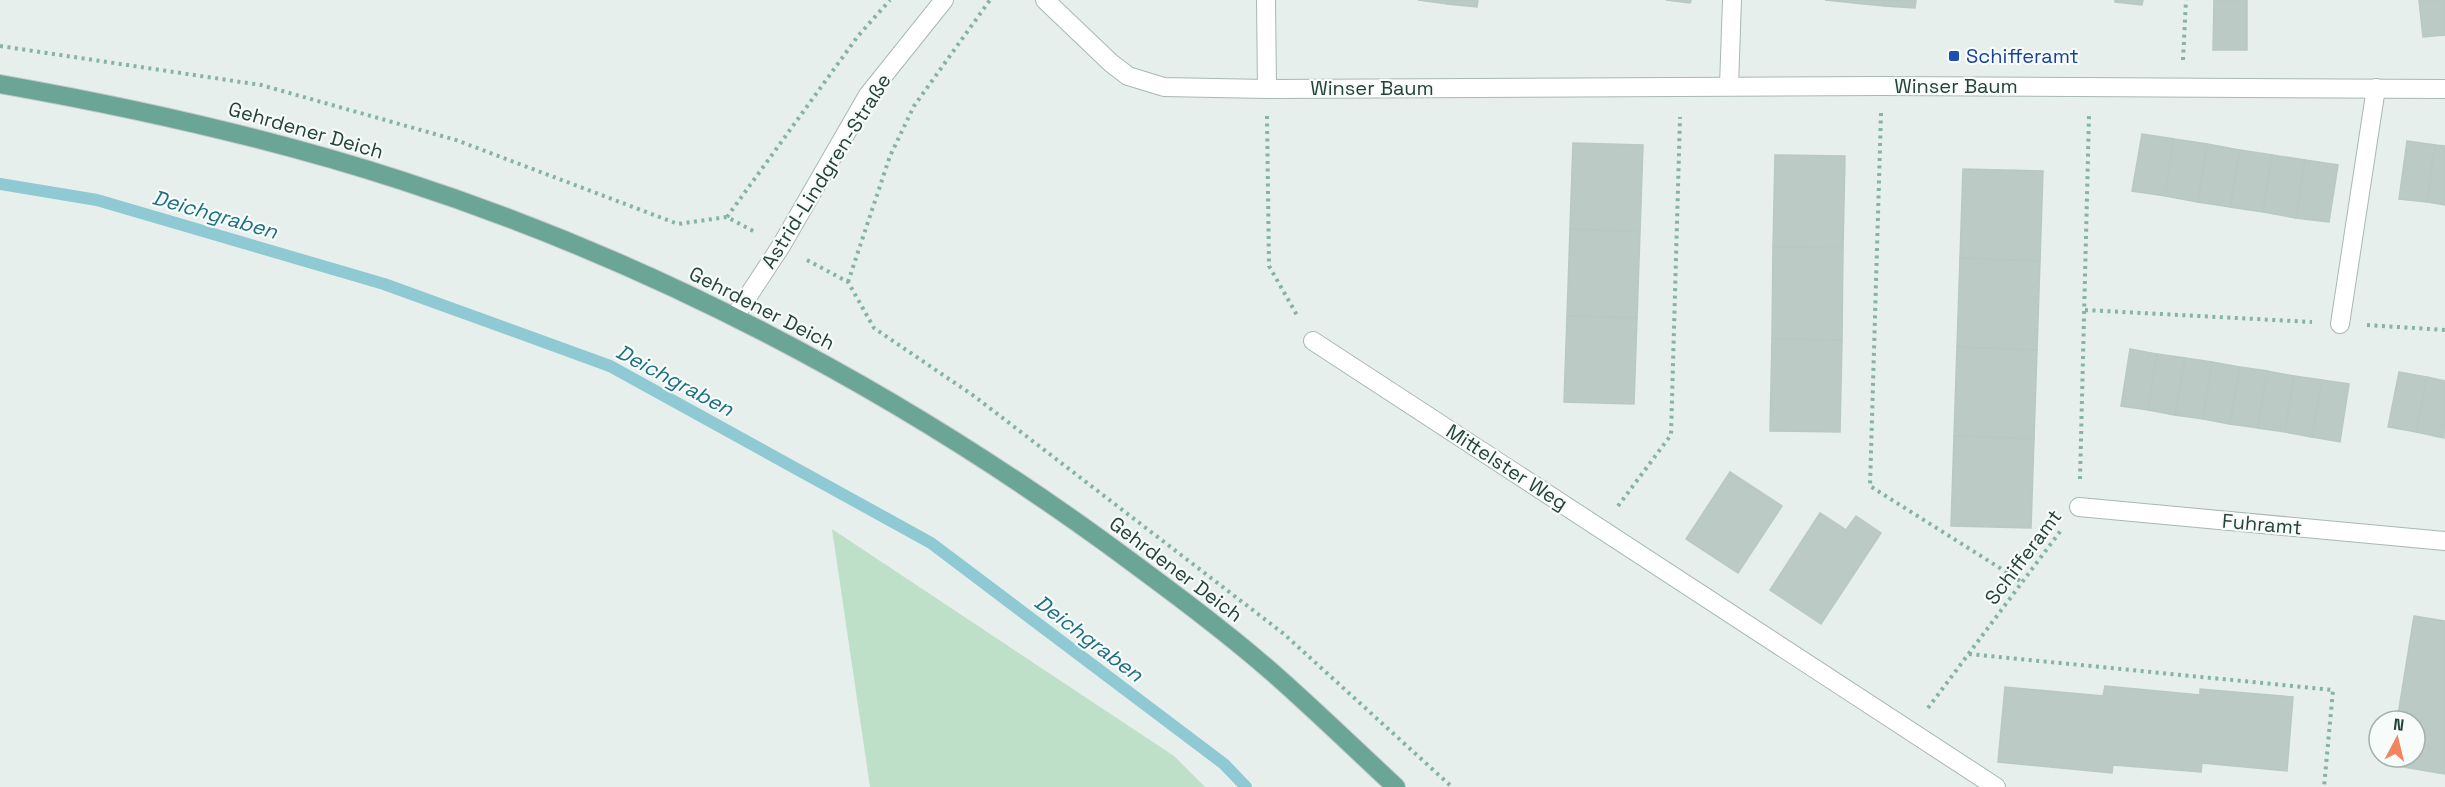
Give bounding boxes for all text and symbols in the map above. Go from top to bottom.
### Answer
place label: Schifferamt [1966,43,2079,69]
marker: Schifferamt [1947,49,1961,63]
street label: Astrid-Lindgren-Straße [755,69,897,273]
street label: Winser Baum [1894,73,2018,99]
street label: Winser Baum [1310,75,1434,101]
street label: Gehrdener Deich [225,95,387,165]
water label: Deichgraben [149,183,282,245]
street label: Gehrdener Deich [685,260,839,356]
water label: Deichgraben [612,338,739,423]
street label: Mittelster Weg [1441,418,1573,516]
street label: Schifferamt [1979,504,2067,610]
street label: Fuhramt [2221,508,2303,540]
street label: Gehrdener Deich [1104,510,1248,628]
water label: Deichgraben [1029,588,1149,688]
north arrow [2367,709,2427,769]
text: N [2392,714,2405,736]

